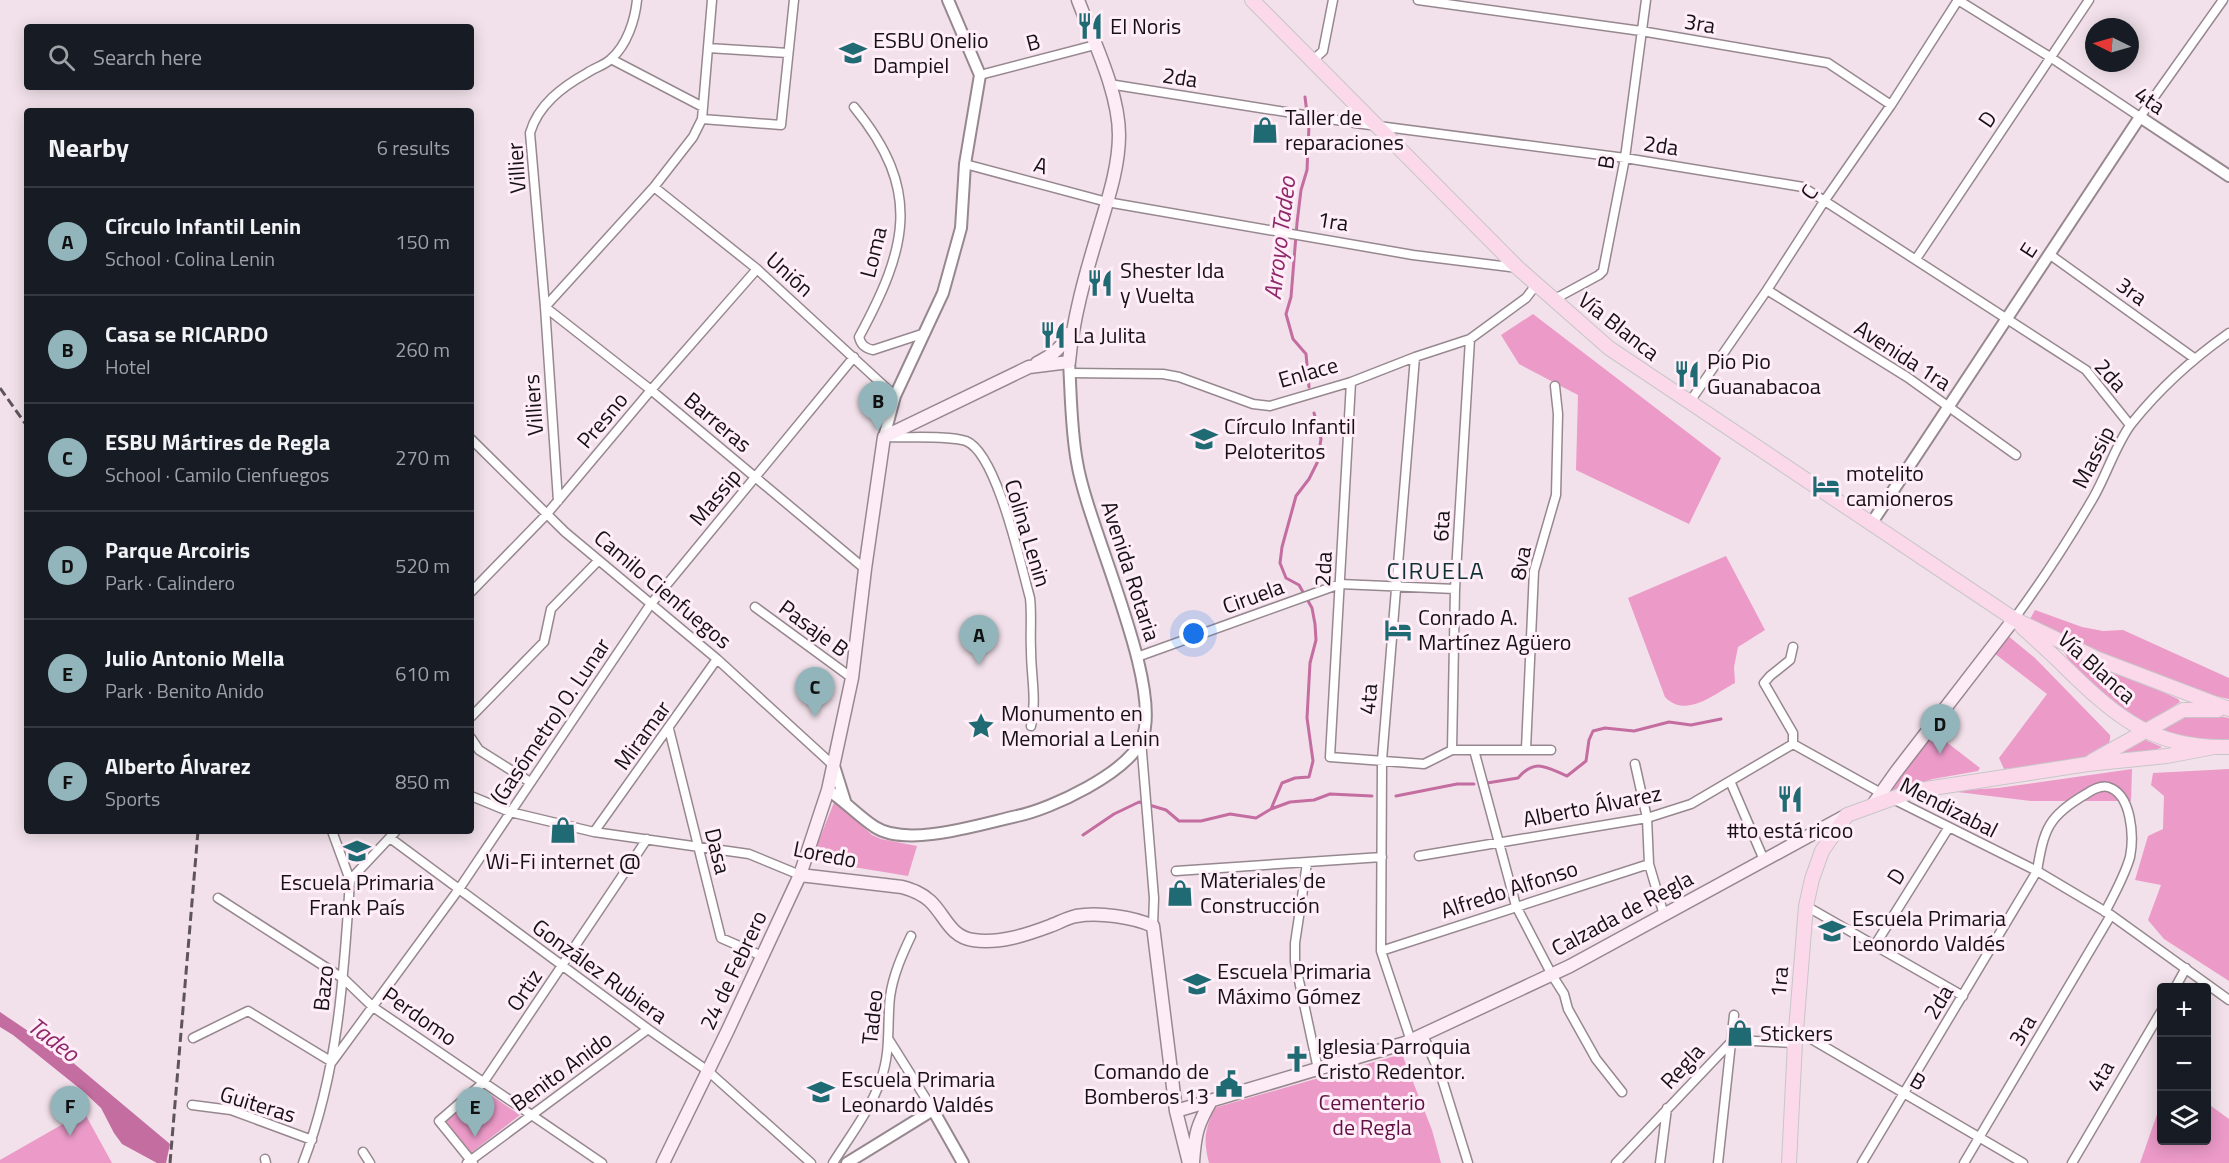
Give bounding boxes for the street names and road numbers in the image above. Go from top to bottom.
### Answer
street label: 3ra [1682,4,1718,42]
street label: B [1022,24,1044,60]
street label: 2da [1160,57,1200,97]
street label: 4ta [2128,77,2172,123]
street label: D [1969,104,2005,134]
street label: 2da [1641,125,1681,165]
street label: Villier [497,141,535,195]
street label: A [1030,147,1052,183]
street label: B [1588,153,1624,171]
street label: C [1792,178,1826,206]
street label: 1ra [1315,202,1351,240]
street label: Loma [850,223,896,281]
street label: E [2010,236,2046,264]
street label: Unión [758,243,822,305]
street label: 3ra [2109,268,2155,314]
street label: Vía Blanca [1571,283,1667,369]
street label: Avenida 1ra [1848,311,1958,399]
street label: Enlace [1274,347,1342,397]
street label: 2da [2087,351,2135,399]
street label: Villiers [514,373,552,437]
street label: Barreras [677,383,759,461]
street label: Presno [568,384,636,456]
street label: Massip [2063,420,2123,494]
street label: Massip [681,461,749,533]
street label: Colina Lenin [996,475,1060,591]
street label: Avenida Rotaria [1092,497,1170,645]
street label: 6ta [1423,510,1459,542]
street label: Camilo Cienfuegos [587,521,739,657]
street label: 8va [1500,543,1540,583]
street label: 2da [1305,551,1341,587]
street label: Ciruela [1217,569,1289,623]
street label: Pasaje B [772,591,856,665]
street label: Vía Blanca [2050,622,2144,712]
street label: (Gasómetro) O. Lunar [481,630,619,811]
street label: 4ta [1350,682,1386,716]
street label: Miramar [605,693,679,777]
street label: Mendizabal [1894,768,2004,846]
street label: Alberto Álvarez [1520,776,1664,836]
street label: Dasa [696,824,740,878]
street label: Loredo [790,831,860,877]
street label: Alfredo Alfonso [1436,851,1582,927]
street label: Calzada de Regla [1545,861,1699,965]
street label: D [1878,861,1914,891]
street label: 24 de Febrero [690,905,776,1035]
street label: González Rubiera [525,910,675,1032]
street label: Ortiz [497,962,551,1018]
street label: Bazo [304,963,342,1013]
street label: 1ra [1761,965,1797,999]
street label: Perdomo [376,978,464,1054]
street label: 2da [1914,978,1962,1026]
street label: Tadeo [852,988,892,1046]
street label: 3ra [1999,1008,2045,1052]
street label: Benito Anido [503,1022,619,1120]
street label: Regla [1652,1035,1712,1097]
street label: 4ta [2078,1054,2122,1098]
street label: B [1904,1063,1932,1099]
street label: Guiteras [216,1076,300,1132]

